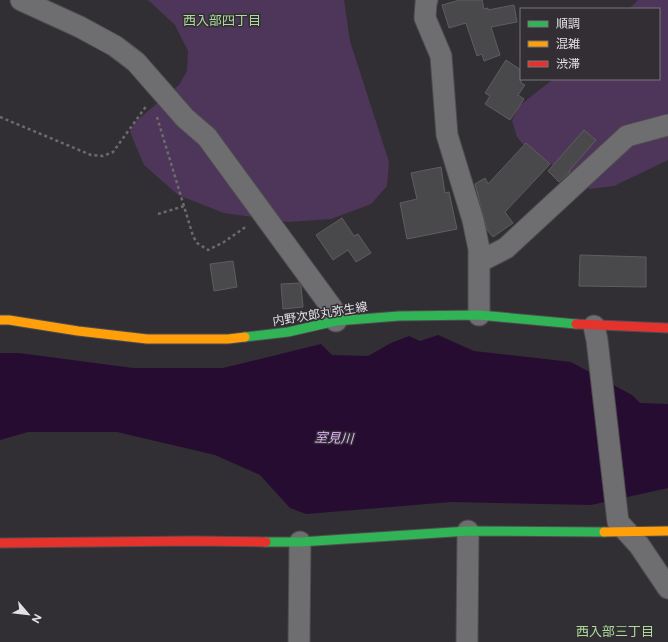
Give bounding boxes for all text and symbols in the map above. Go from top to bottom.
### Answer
legend [520,8,660,80]
district label: 西入部四丁目 [183,13,261,28]
text: 順調 [556,17,580,31]
text: 混雑 [556,37,580,51]
text: 渋滞 [556,57,580,71]
street label: 内野次郎丸弥生線 [271,300,369,328]
water label: 室見川 [314,430,356,446]
north arrow [8,594,48,634]
text: N [29,612,44,625]
district label: 西入部三丁目 [576,624,654,639]

